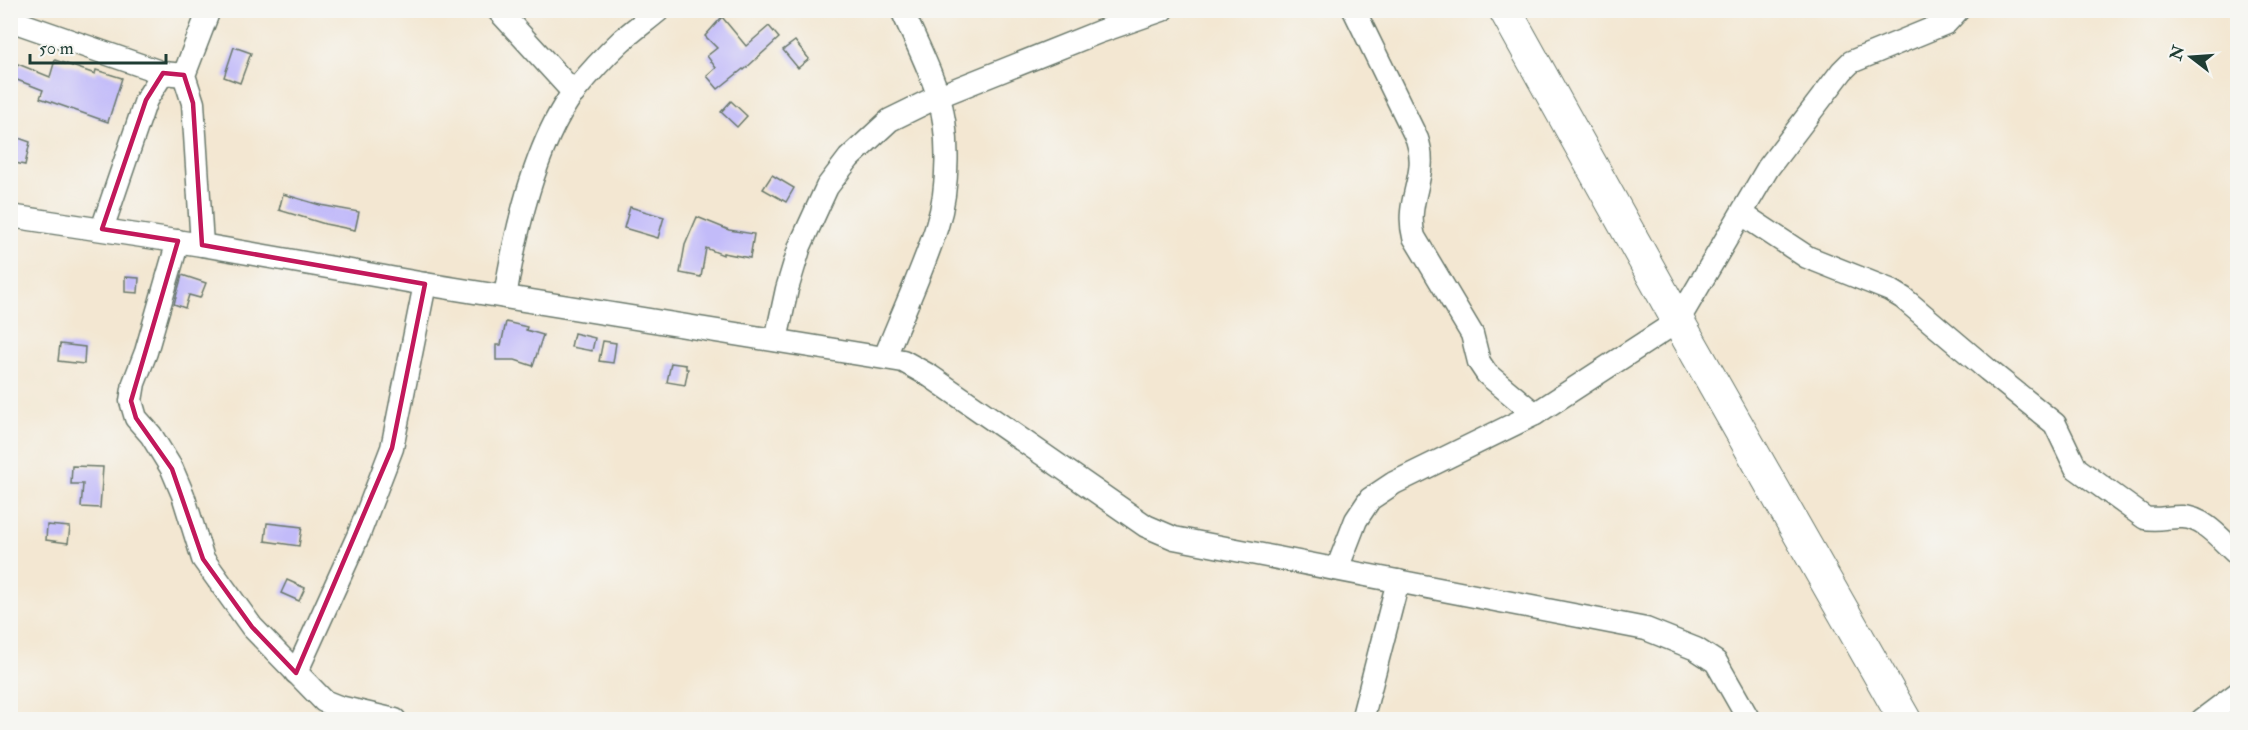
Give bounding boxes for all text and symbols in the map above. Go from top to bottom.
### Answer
scale bar [30,27,166,65]
north arrow [2161,27,2221,87]
text: 50 m [39,37,74,60]
text: N [2166,42,2189,64]

